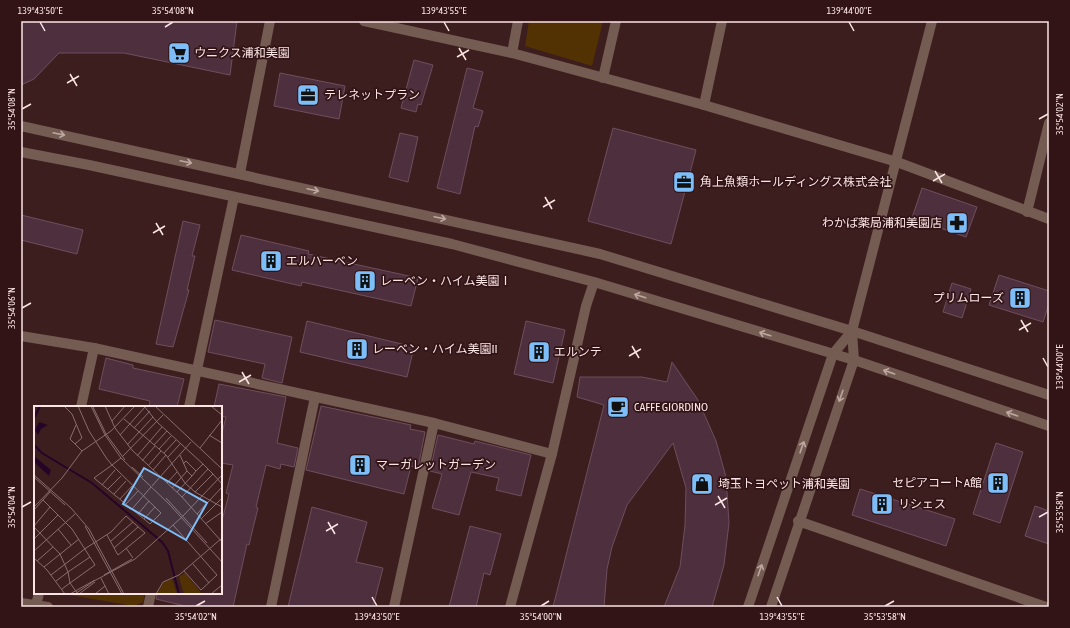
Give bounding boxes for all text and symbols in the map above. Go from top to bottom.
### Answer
text: 139°43'50"E [18,5,63,16]
text: 35°54'08"N [152,5,194,16]
text: 139°43'55"E [422,5,467,16]
text: 139°44'00"E [827,5,872,16]
supermarket icon: ウニクス浦和美園 [166,40,192,66]
place label: ウニクス浦和美園 [194,46,290,60]
office icon: テレネットプラン [295,82,321,108]
text: 35°54'08"N [6,88,17,130]
place label: テレネットプラン [324,88,420,102]
text: 35°54'02"N [1054,93,1065,135]
one-way arrow [52,131,65,139]
one-way arrow [179,158,192,166]
office icon: 角上魚類ホールディングス株式会社 [671,169,697,195]
place label: 角上魚類ホールディングス株式会社 [700,175,891,189]
one-way arrow [306,186,319,194]
pharmacy icon: わかば薬局浦和美園店 [944,210,970,236]
one-way arrow [433,214,446,222]
place label: わかば薬局浦和美園店 [822,216,942,230]
building icon: エルハーベン [258,248,284,274]
place label: エルハーベン [286,254,358,268]
building icon: レーベン・ハイム美園Ⅰ [352,268,378,294]
place label: レーベン・ハイム美園Ⅰ [380,274,512,288]
building icon: プリムローズ [1007,285,1033,311]
text: 35°54'06"N [6,287,17,329]
place label: プリムローズ [933,291,1004,305]
one-way arrow [634,292,647,299]
one-way arrow [758,330,771,337]
building icon: レーベン・ハイム美園II [344,336,370,362]
building icon: エルンテ [526,339,552,365]
place label: レーベン・ハイム美園II [372,342,498,356]
text: 139°44'00"E [1054,344,1065,389]
place label: エルンテ [554,345,602,359]
one-way arrow [882,368,895,375]
one-way arrow [837,390,845,402]
cafe icon: CAFFE GIORDINO [605,394,631,420]
place label: CAFFE GIORDINO [634,400,708,414]
inset map [34,406,222,594]
one-way arrow [1006,409,1018,417]
one-way arrow [799,441,806,454]
building icon: マーガレットガーデン [347,452,373,478]
place label: マーガレットガーデン [376,458,496,472]
building icon: セピアコートA館 [985,470,1011,496]
shop icon: 埼玉トヨペット浦和美園 [689,471,715,497]
place label: セピアコートA館 [892,476,982,490]
place label: 埼玉トヨペット浦和美園 [718,477,850,491]
text: 35°54'04"N [6,486,17,528]
building icon: リシェス [869,491,895,517]
text: 35°53'58"N [1054,491,1065,533]
place label: リシェス [898,497,946,511]
one-way arrow [757,564,764,577]
text: 35°54'02"N [175,611,217,622]
text: 139°43'50"E [355,611,400,622]
text: 35°54'00"N [520,611,562,622]
text: 139°43'55"E [760,611,805,622]
text: 35°53'58"N [864,611,906,622]

